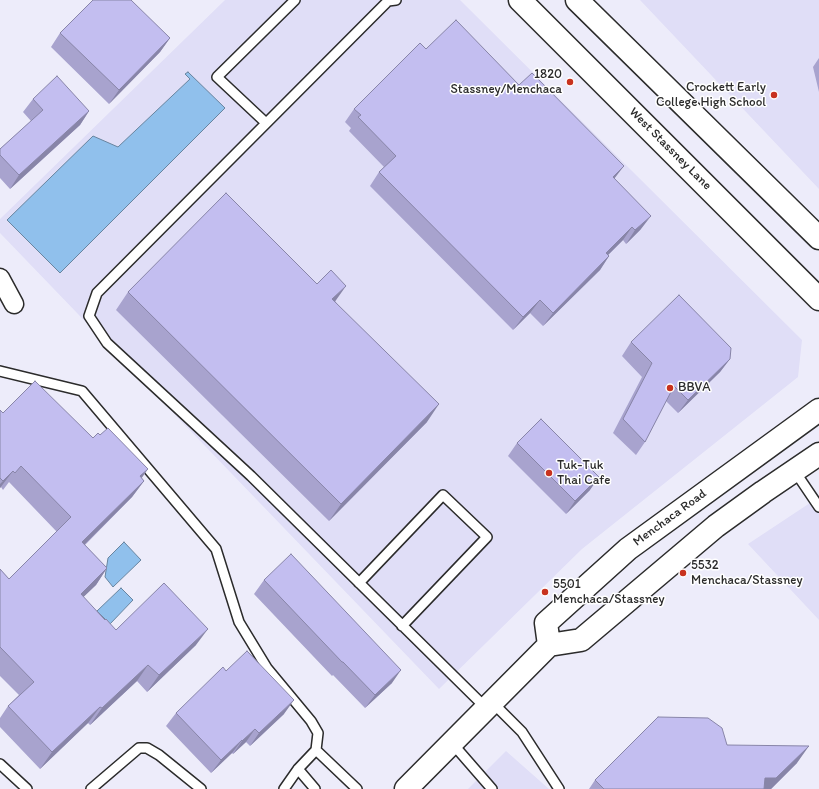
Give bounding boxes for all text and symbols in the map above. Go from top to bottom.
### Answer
place label: 1820 Stassney/Menchaca [450,67,562,98]
marker: 1820 Stassney/Menchaca [565,77,575,87]
place label: Crockett Early College High School [656,80,766,111]
marker: Crockett Early College High School [769,90,779,100]
street label: West Stassney Lane [625,104,715,194]
place label: BBVA [678,380,711,396]
marker: BBVA [665,383,675,393]
place label: Tuk-Tuk Thai Cafe [557,458,610,489]
marker: Tuk-Tuk Thai Cafe [544,468,554,478]
street label: Menchaca Road [630,486,710,550]
place label: 5532 Menchaca/Stassney [691,558,803,589]
marker: 5532 Menchaca/Stassney [678,568,688,578]
place label: 5501 Menchaca/Stassney [553,577,665,608]
marker: 5501 Menchaca/Stassney [540,587,550,597]

